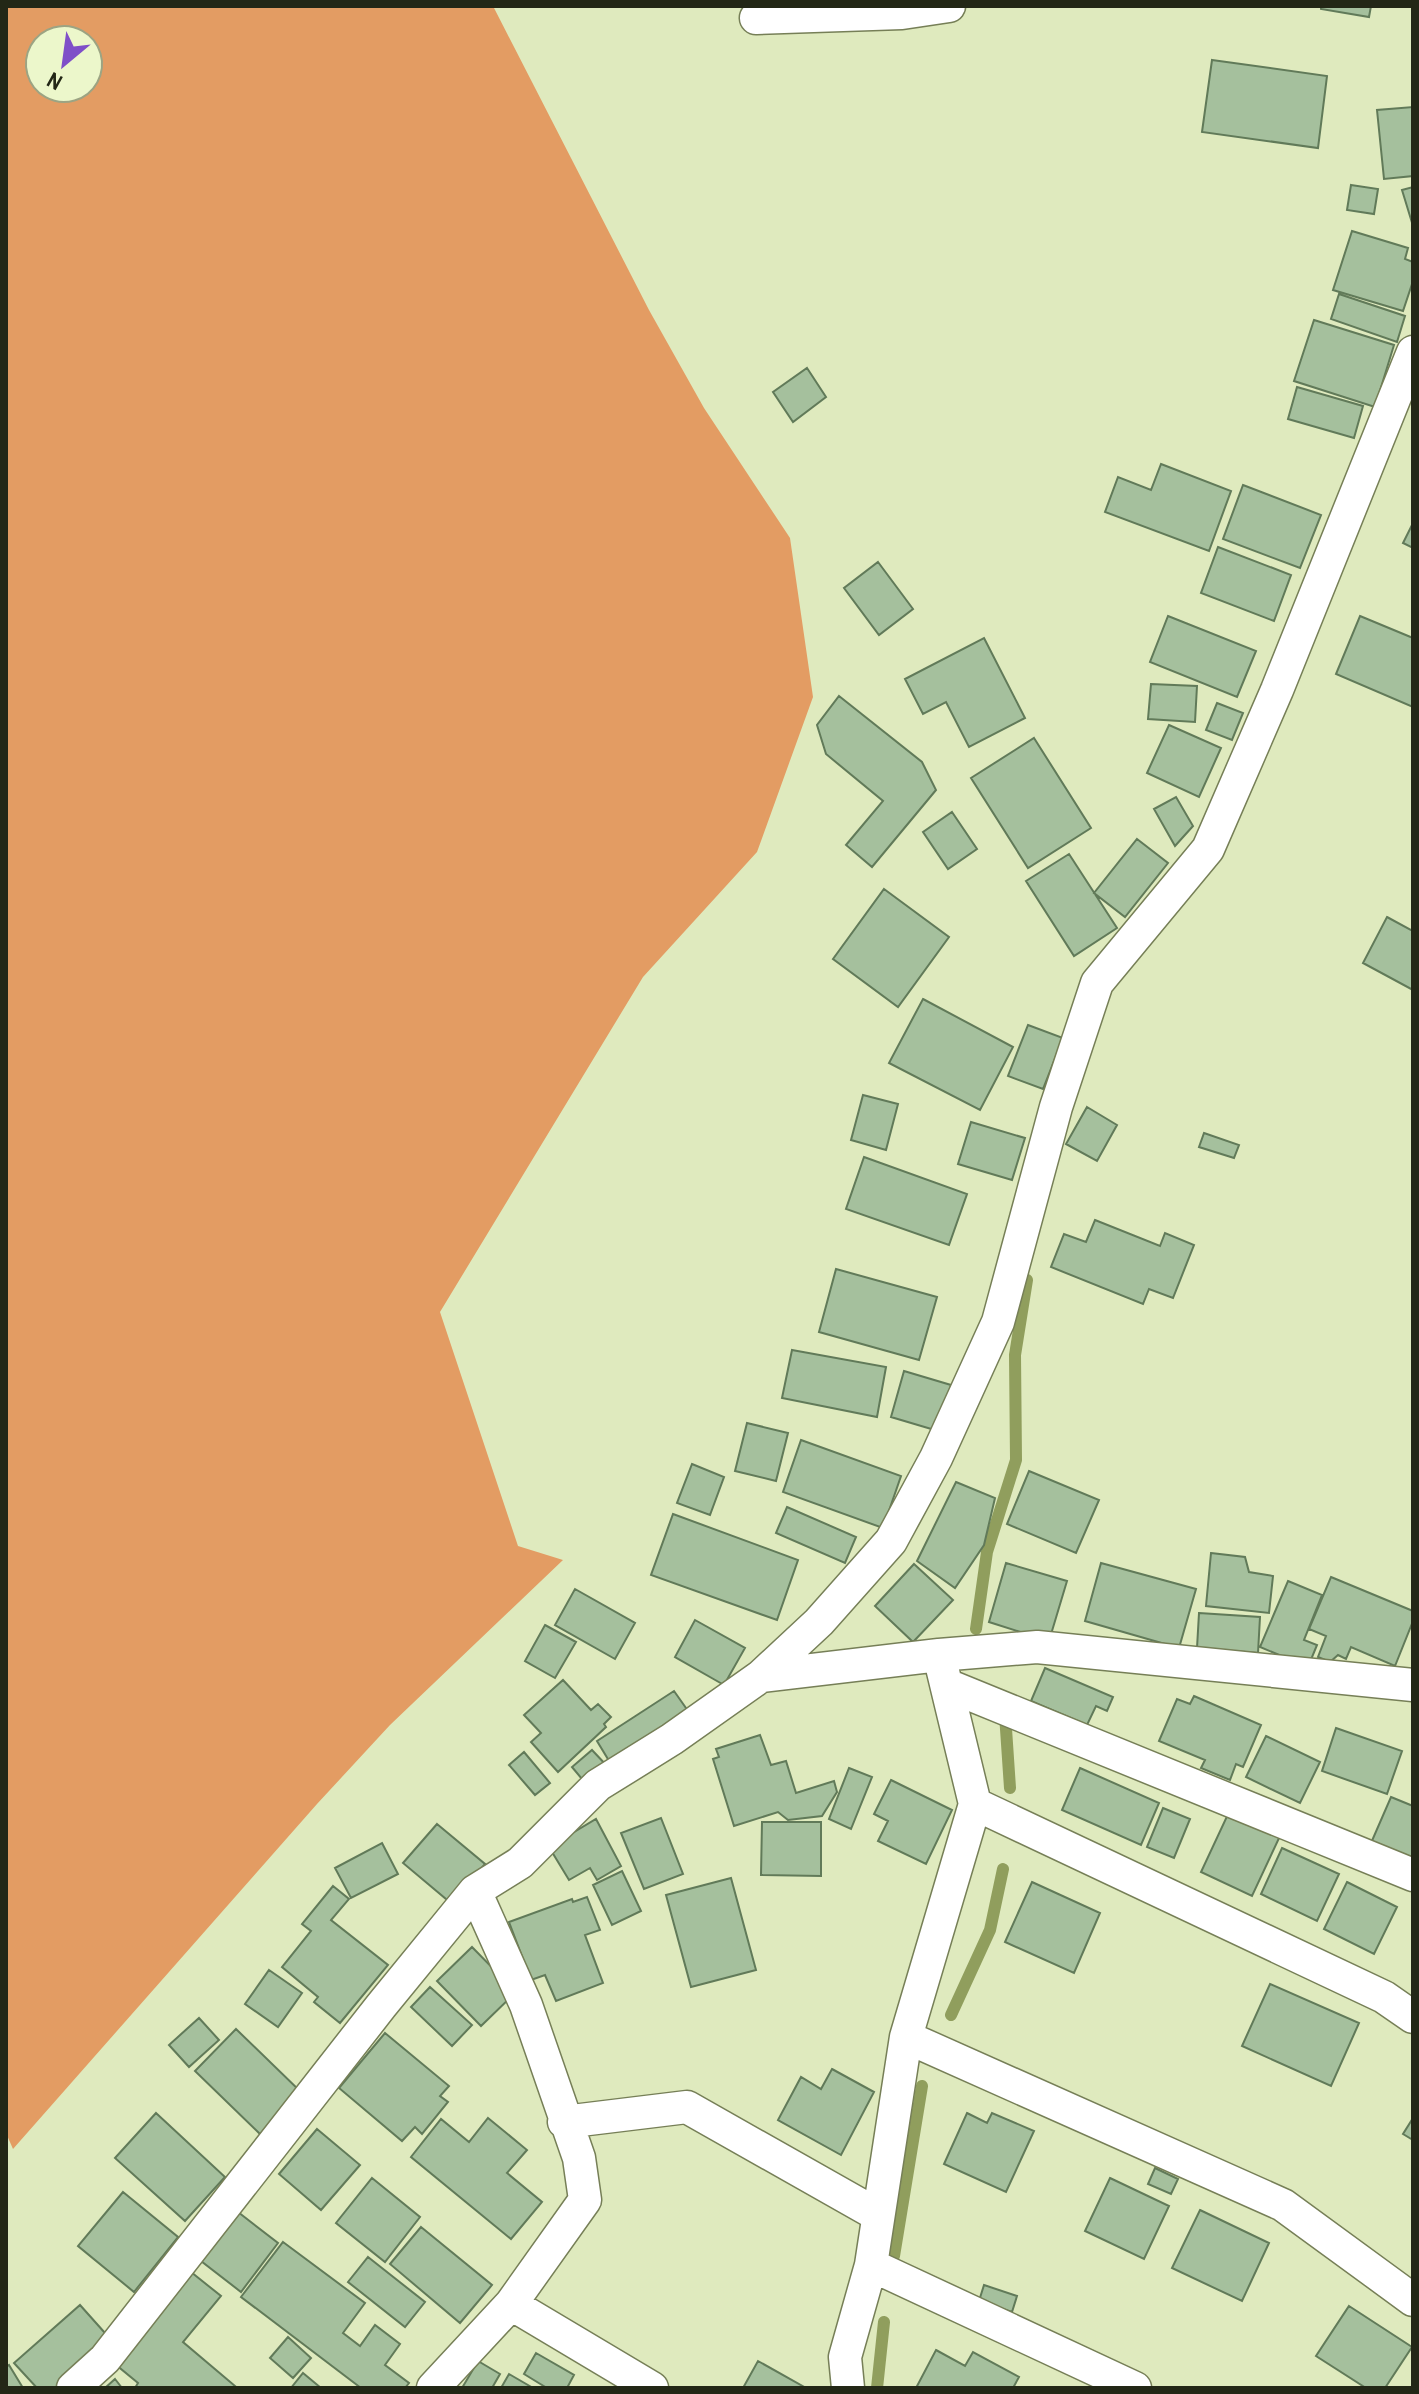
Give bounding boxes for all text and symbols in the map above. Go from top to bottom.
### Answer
north arrow [24,24,104,104]
text: N [41,65,67,98]

